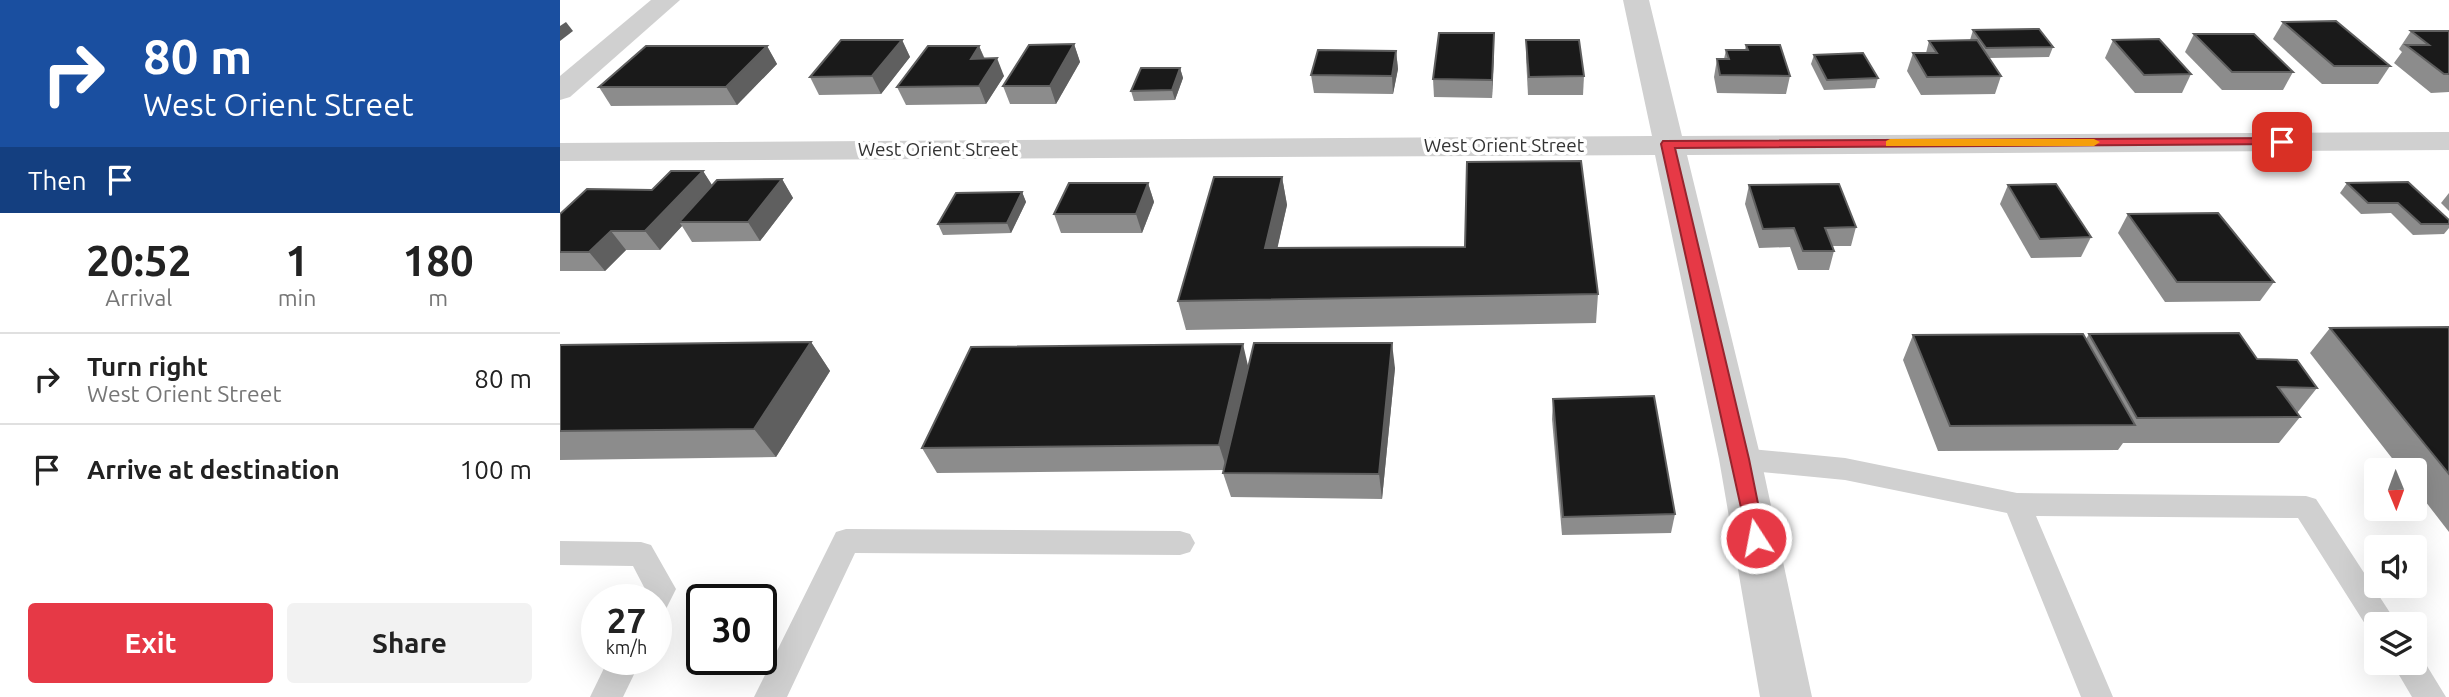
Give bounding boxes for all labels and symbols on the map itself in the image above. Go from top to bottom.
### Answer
pin [2252,112,2312,172]
street label: West Orient Street [1424,134,1585,156]
street label: West Orient Street [858,138,1019,160]
north arrow [2364,458,2427,522]
position arrow [1719,501,1793,575]
speed limit sign: 30 [686,584,777,675]

